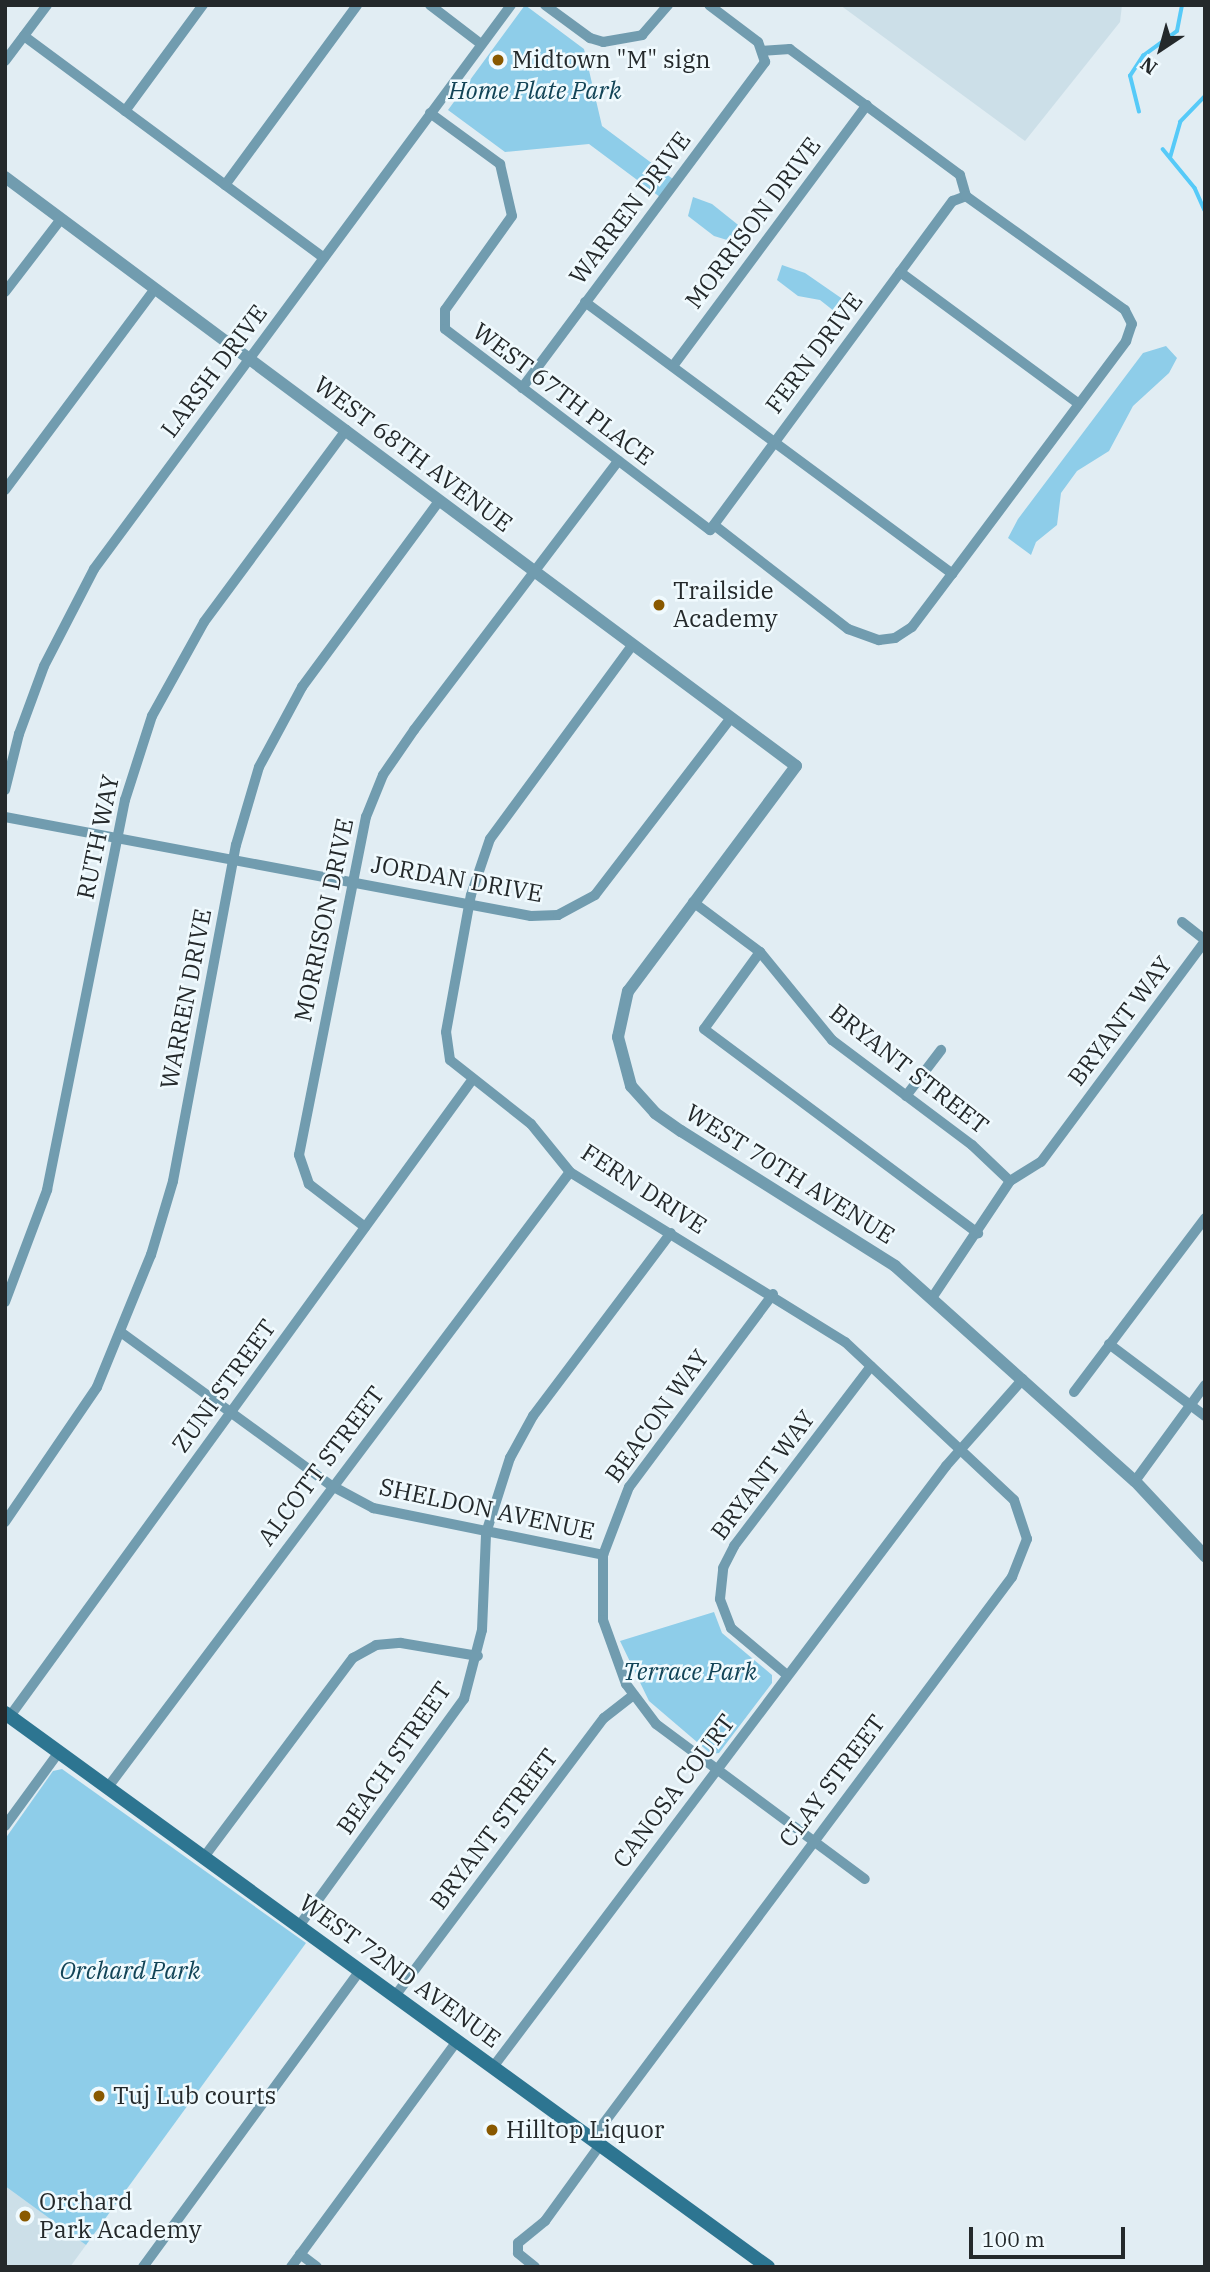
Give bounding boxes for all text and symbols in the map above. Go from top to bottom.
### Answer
north arrow [1126,14,1196,84]
place label: Midtown "M" sign [512,46,711,74]
marker: Midtown "M" sign [490,52,506,68]
text: N [1136,52,1162,80]
park label: Home Plate Park [449,77,621,105]
street label: WARREN DRIVE [563,126,697,290]
street label: MORRISON DRIVE [679,132,827,314]
street label: FERN DRIVE [759,287,869,419]
street label: LARSH DRIVE [155,299,273,443]
street label: WEST 67TH PLACE [467,317,659,471]
street label: WEST 68TH AVENUE [308,370,518,538]
place label: Trailside Academy [673,577,778,633]
marker: Trailside Academy [651,597,667,613]
street label: RUTH WAY [71,772,125,902]
street label: MORRISON DRIVE [288,816,360,1024]
street label: JORDAN DRIVE [369,850,545,908]
street label: WARREN DRIVE [154,906,218,1092]
street label: BRYANT WAY [1062,951,1178,1091]
street label: BRYANT STREET [824,998,994,1140]
street label: WEST 70TH AVENUE [680,1098,900,1250]
street label: FERN DRIVE [576,1138,712,1240]
street label: ZUNI STREET [166,1314,282,1458]
street label: BEACON WAY [599,1344,715,1488]
street label: ALCOTT STREET [252,1381,390,1551]
street label: BRYANT WAY [705,1405,821,1545]
street label: SHELDON AVENUE [377,1472,597,1546]
park label: Terrace Park [623,1658,757,1686]
street label: BEACH STREET [331,1676,457,1840]
street label: CANOSA COURT [607,1709,741,1873]
street label: CLAY STREET [773,1709,891,1853]
street label: BRYANT STREET [424,1743,564,1915]
street label: WEST 72ND AVENUE [294,1888,506,2054]
park label: Orchard Park [59,1957,201,1985]
place label: Tuj Lub courts [113,2082,276,2110]
marker: Tuj Lub courts [91,2088,107,2104]
place label: Hilltop Liquor [506,2116,664,2144]
marker: Hilltop Liquor [484,2122,500,2138]
place label: Orchard Park Academy [39,2188,202,2244]
marker: Orchard Park Academy [17,2208,33,2224]
scale bar [972,2212,1128,2256]
text: 100 m [982,2225,1045,2253]

